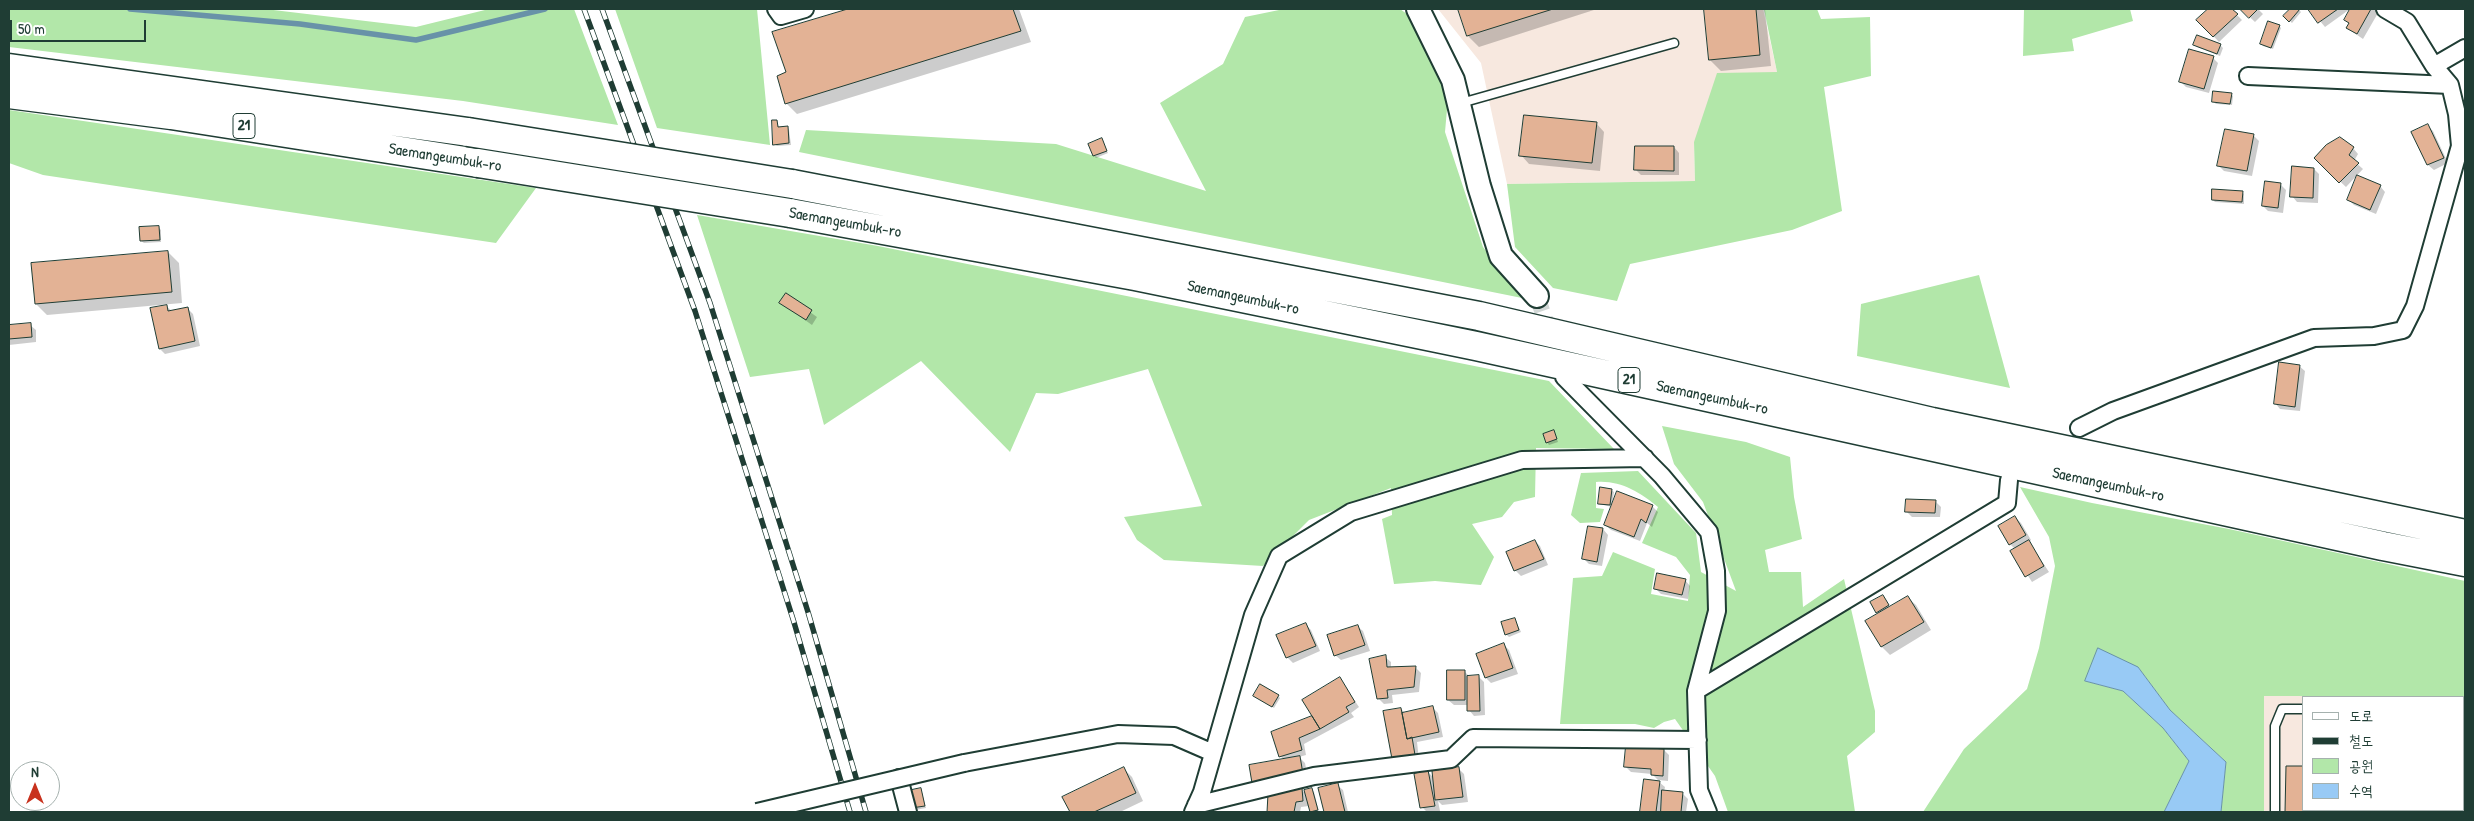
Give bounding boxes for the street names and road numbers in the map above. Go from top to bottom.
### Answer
road number: 21 [233,114,255,138]
street label: Saemangeumbuk-ro [387,140,503,176]
street label: Saemangeumbuk-ro [787,204,903,242]
street label: Saemangeumbuk-ro [1185,277,1301,319]
road number: 21 [1618,368,1640,392]
street label: Saemangeumbuk-ro [1654,377,1770,419]
street label: Saemangeumbuk-ro [2050,464,2166,506]

